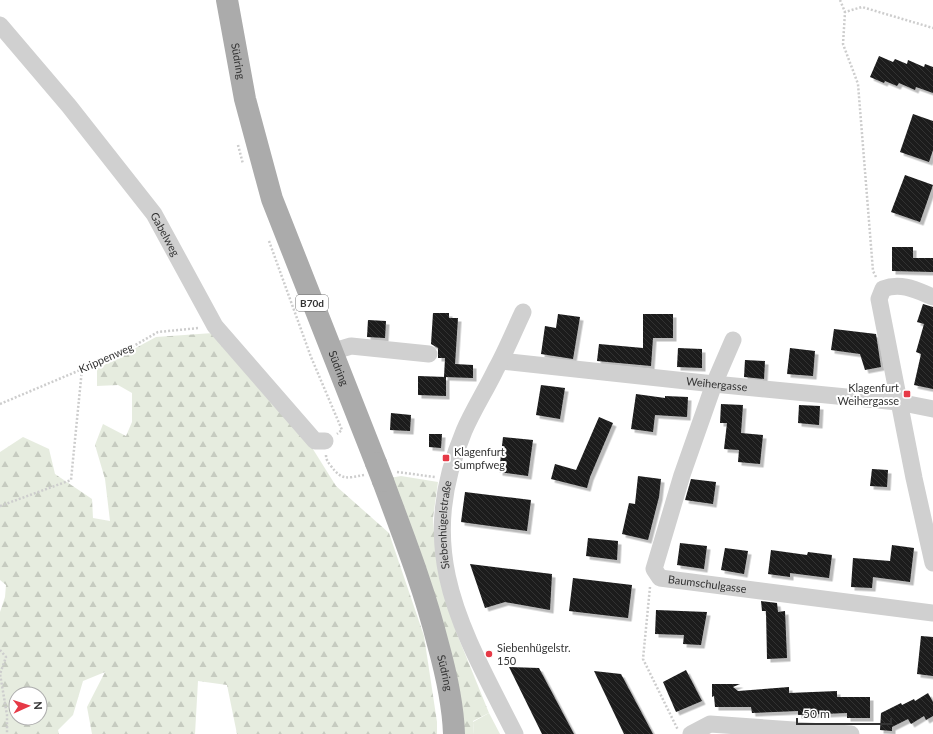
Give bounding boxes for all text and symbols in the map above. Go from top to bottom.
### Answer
street label: Südring [229,42,248,80]
street label: Gabelweg [148,210,183,259]
road number: B70d [296,295,328,311]
street label: Krippenweg [77,340,135,375]
street label: Südring [326,349,352,388]
street label: Weihergasse [685,374,748,393]
place label: Klagenfurt Weihergasse [837,381,899,407]
marker: Klagenfurt Weihergasse [902,389,912,399]
place label: Klagenfurt Sumpfweg [454,445,505,471]
marker: Klagenfurt Sumpfweg [441,453,451,463]
street label: Siebenhügelstraße [435,479,454,570]
street label: Baumschulgasse [667,572,748,595]
place label: Siebenhügelstr. 150 [497,641,571,667]
marker: Siebenhügelstr. 150 [484,649,494,659]
street label: Südring [435,653,456,692]
north arrow [8,686,48,726]
scale bar [797,700,891,726]
text: N [32,701,45,710]
text: 50 m [803,706,830,721]

